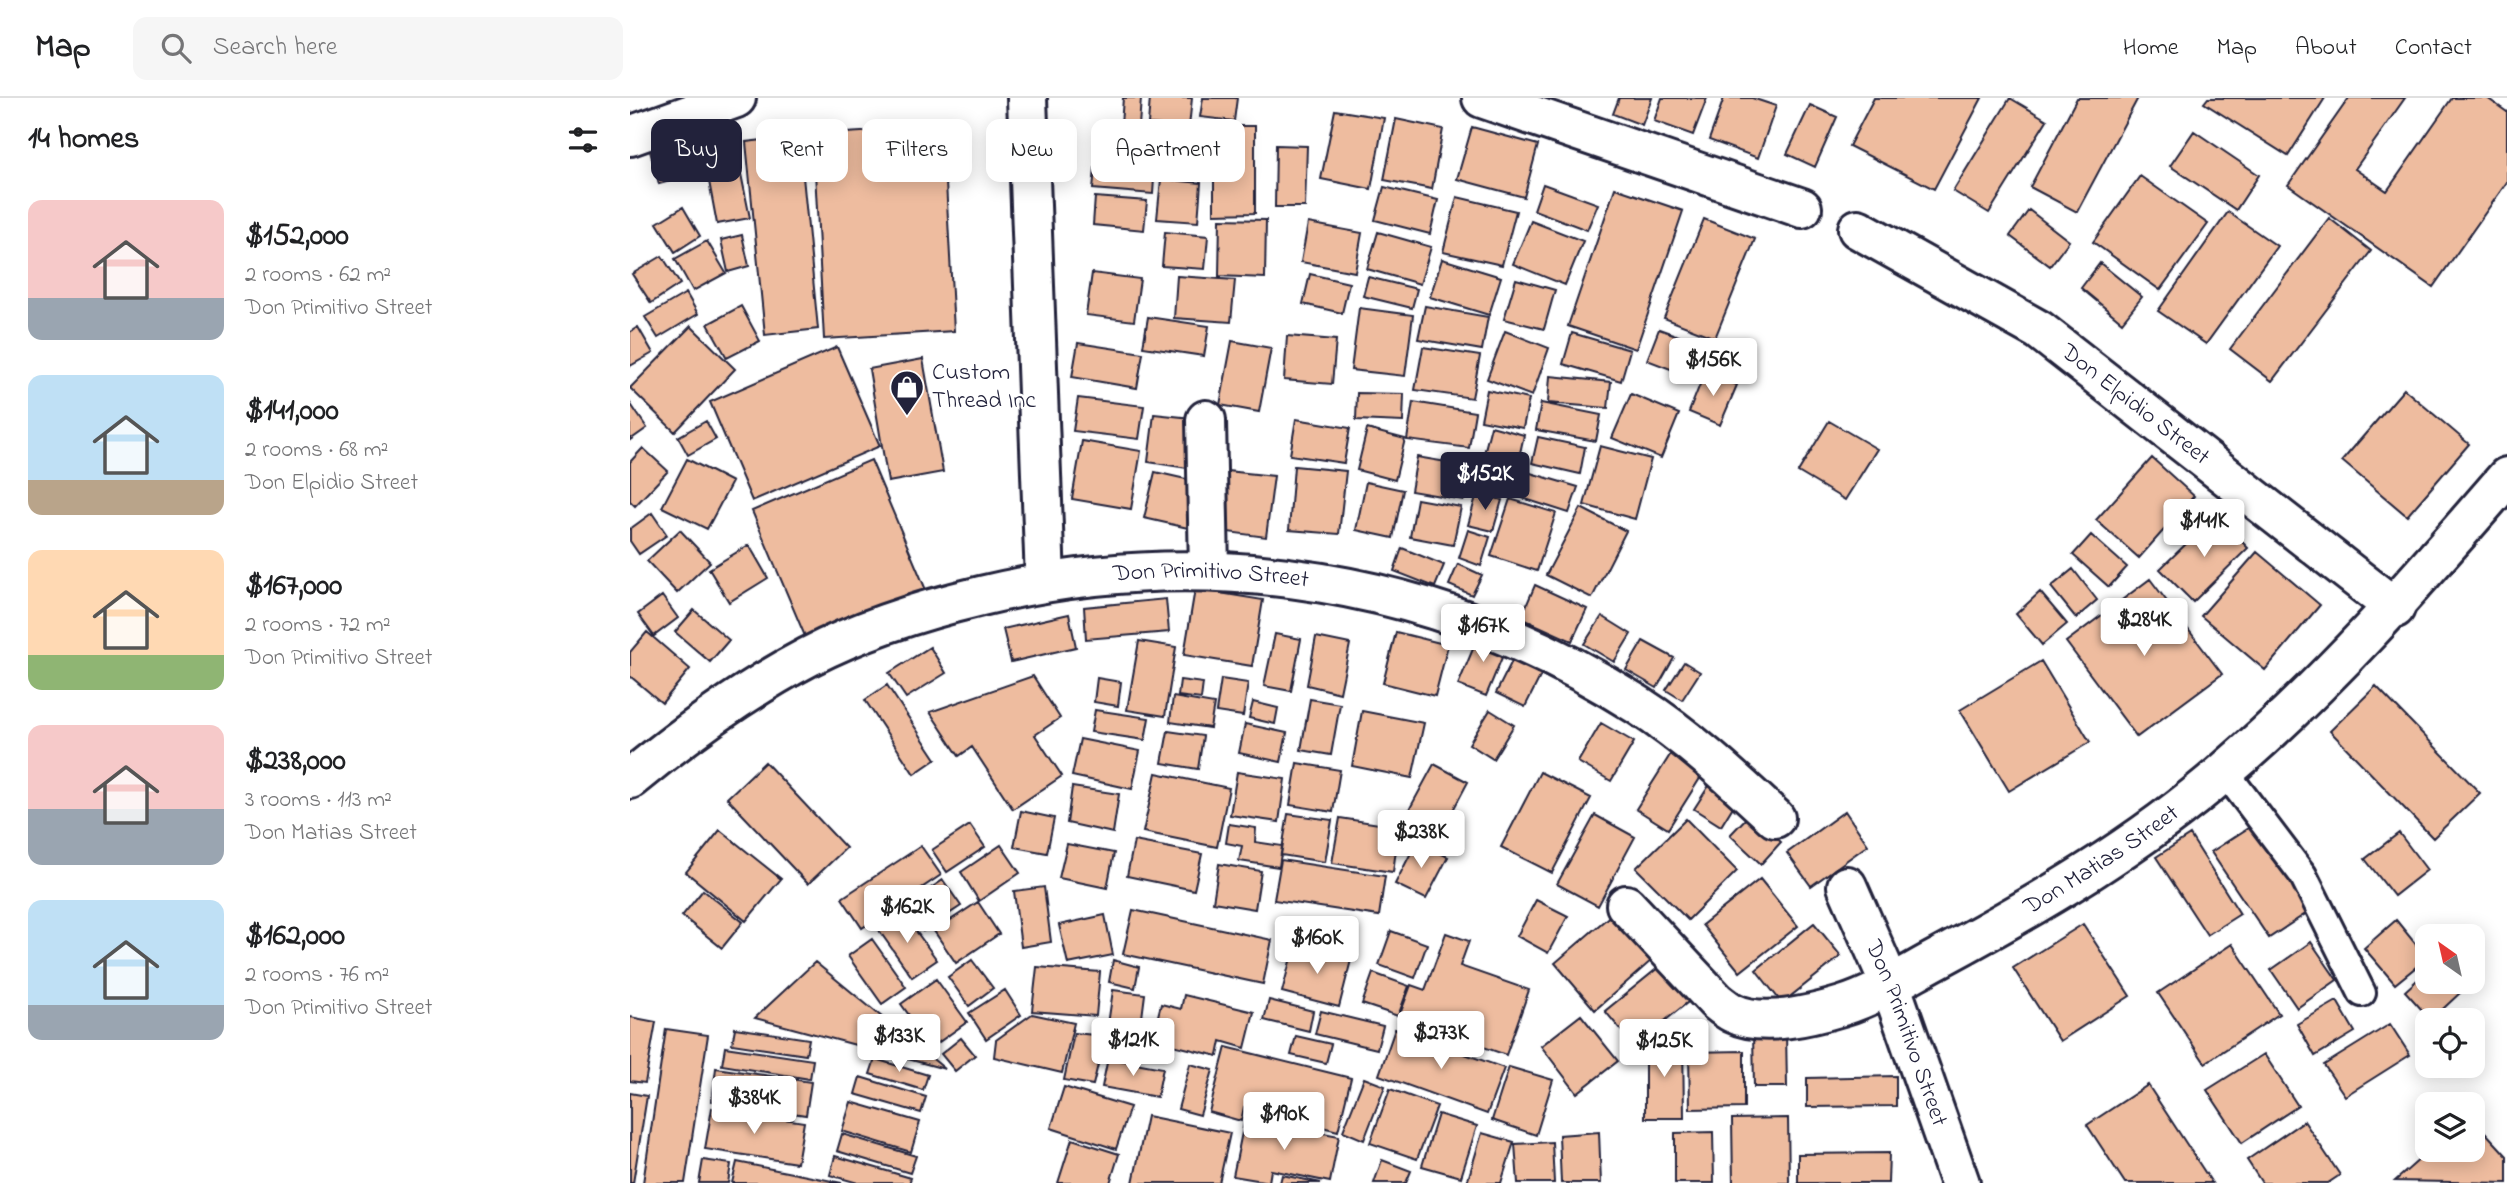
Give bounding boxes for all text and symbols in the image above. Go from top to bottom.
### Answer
search box [133,17,623,80]
text: Map [35,24,91,72]
icon: search [157,29,195,67]
text: Search here [213,29,337,67]
text: Home [2123,31,2179,66]
text: Map [2217,31,2257,66]
text: About [2295,31,2357,66]
text: Contact [2395,31,2472,66]
text: 14 homes [28,118,139,162]
chip: Buy [651,119,742,182]
chip: Rent [756,119,848,182]
chip: Filters [862,119,972,182]
chip: New [986,119,1077,182]
chip: Apartment [1091,119,1245,182]
icon: filters [564,121,602,159]
text: $152,000 [245,215,349,259]
icon: home [84,228,168,312]
text: 2 rooms · 62 m² [245,259,391,292]
text: Don Primitivo Street [245,292,433,325]
street label: Don Elpidio Street [2052,335,2217,474]
pin: $156K [1664,338,1762,398]
text: $156K [1685,344,1741,377]
place label: Custom Thread Inc [932,356,1036,419]
shop icon: Custom Thread Inc [888,368,926,417]
text: $141,000 [245,390,339,434]
icon: home [84,403,168,487]
text: 2 rooms · 68 m² [245,434,388,467]
pin: $152K [1436,452,1534,512]
text: $152K [1457,458,1513,491]
text: Don Elpidio Street [245,467,418,500]
pin: $141K [2155,500,2253,559]
text: $141K [2179,505,2229,538]
street label: Don Primitivo Street [1111,554,1311,598]
text: $167,000 [245,565,342,609]
icon: home [84,578,168,662]
pin: $284K [2095,598,2193,658]
pin: $167K [1434,604,1532,664]
text: $284K [2117,604,2171,637]
text: 2 rooms · 72 m² [245,609,391,642]
text: $167K [1457,610,1509,643]
text: Don Primitivo Street [245,642,433,675]
text: $238,000 [245,740,346,784]
icon: home [84,753,168,837]
text: 3 rooms · 113 m² [245,784,392,817]
street label: Don Matias Street [2016,797,2187,925]
pin: $238K [1372,810,1470,870]
text: $238K [1394,816,1448,849]
text: Don Matias Street [245,817,417,850]
pin: $162K [858,886,956,945]
text: $162K [880,891,934,924]
text: $162,000 [245,915,345,959]
pin: $160K [1268,916,1366,976]
text: $160K [1291,922,1343,955]
north arrow [2415,924,2485,994]
map controls [2415,924,2485,1162]
icon: home [84,928,168,1012]
street label: Don Primitivo Street [1855,934,1956,1131]
text: 2 rooms · 76 m² [245,959,389,992]
text: Don Primitivo Street [245,992,433,1025]
button: locate [2415,1008,2485,1078]
pin: $273K [1392,1012,1490,1071]
pin: $133K [850,1014,948,1074]
text: $273K [1413,1017,1469,1050]
pin: $121K [1084,1018,1182,1078]
text: $133K [873,1020,925,1053]
pin: $125K [1615,1020,1713,1079]
text: $121K [1107,1024,1159,1057]
text: $125K [1636,1025,1692,1058]
pin: $384K [705,1076,803,1136]
text: $384K [728,1082,780,1115]
button: layers [2415,1092,2485,1162]
pin: $190K [1235,1093,1333,1152]
text: $190K [1259,1098,1309,1131]

